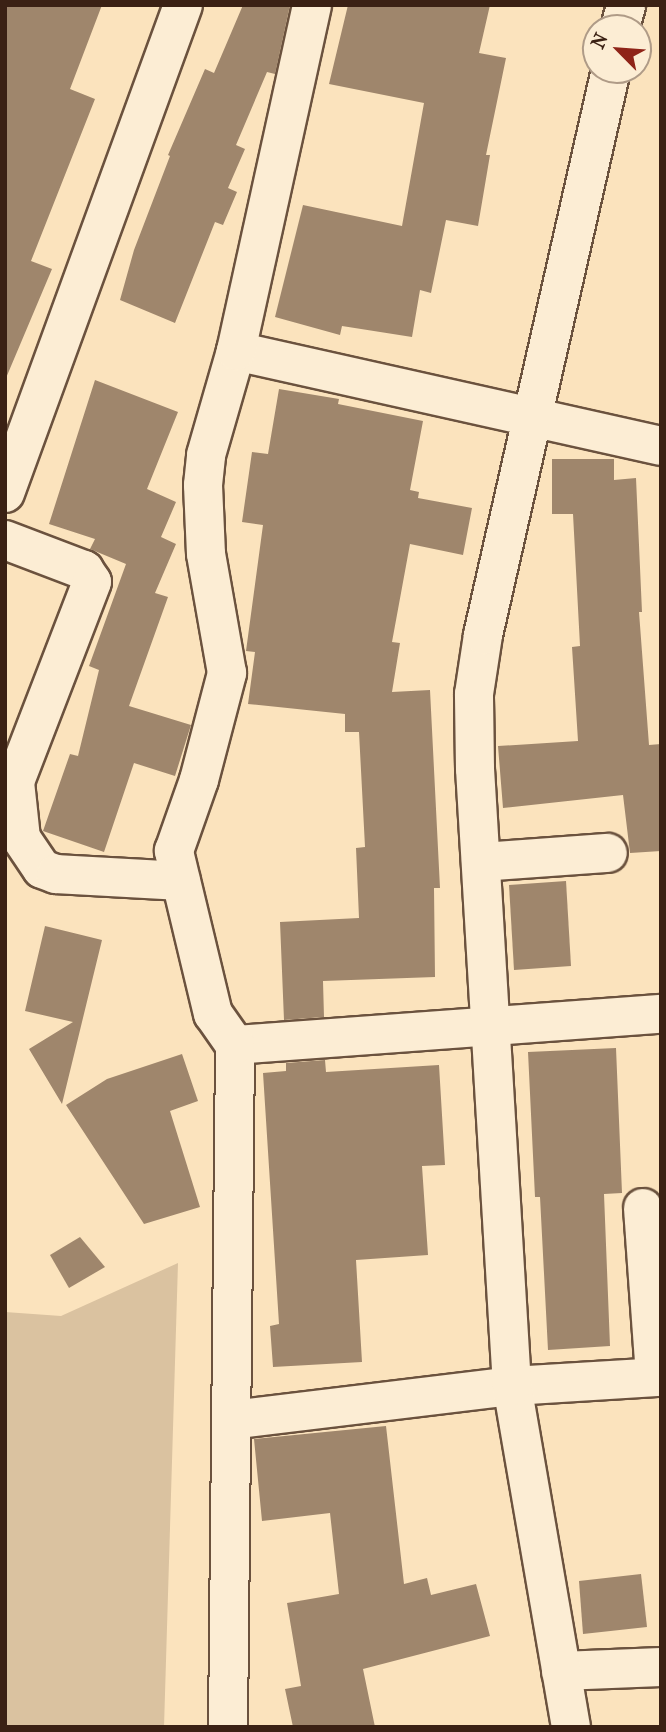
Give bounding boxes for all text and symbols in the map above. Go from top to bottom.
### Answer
north arrow [582,14,652,84]
text: N [587,30,613,52]

